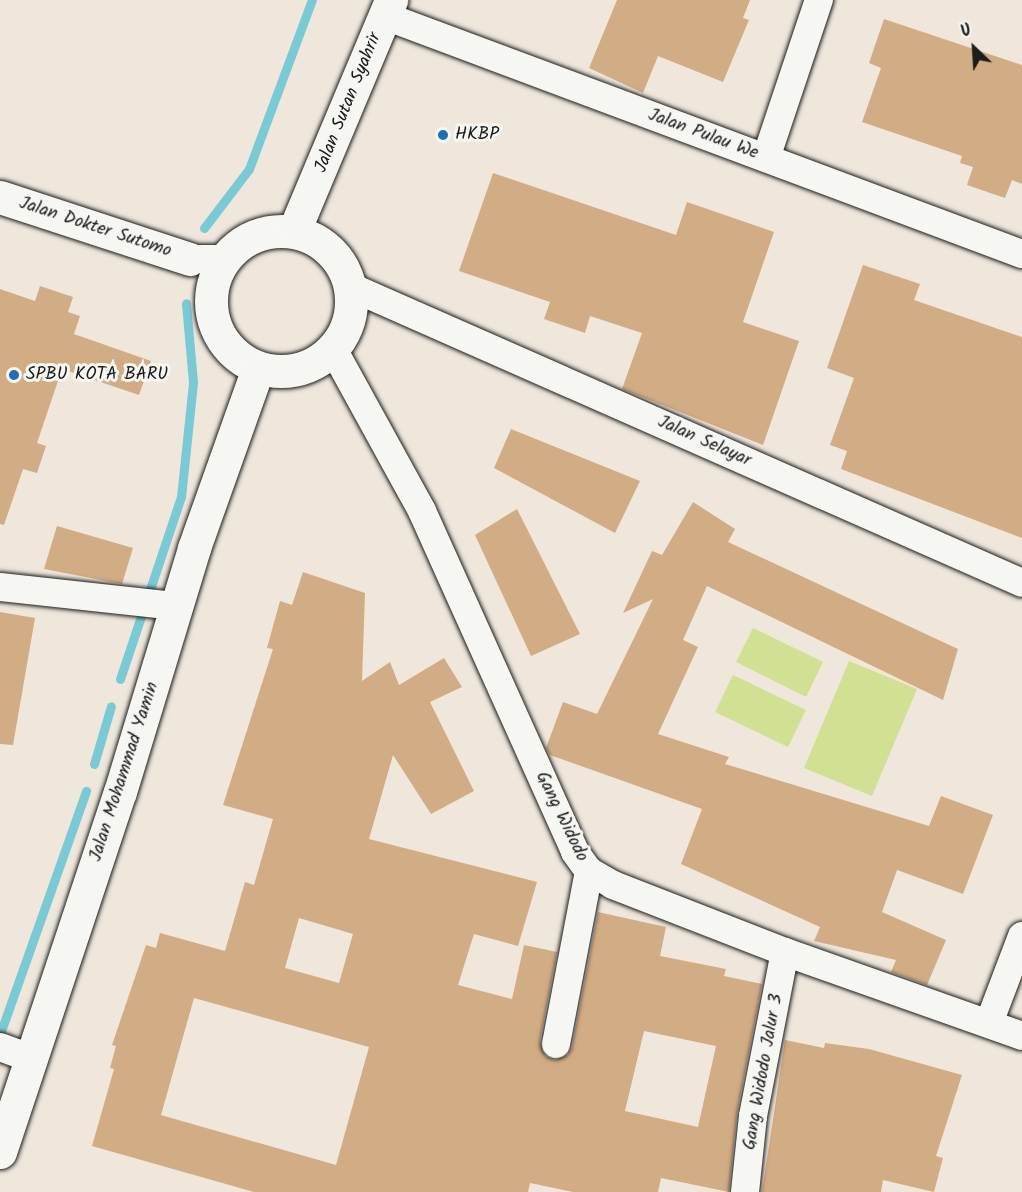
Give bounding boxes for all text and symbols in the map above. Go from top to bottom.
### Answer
north arrow [944,18,1004,78]
text: U [957,18,976,45]
street label: Jalan Sutan Syahrir [311,30,387,176]
street label: Jalan Pulau We [645,105,761,165]
place label: HKBP [455,124,499,146]
marker: HKBP [436,128,450,142]
street label: Jalan Dokter Sutomo [16,193,174,263]
place label: SPBU KOTA BARU [26,364,168,386]
marker: SPBU KOTA BARU [7,368,21,382]
street label: Jalan Selayar [654,412,754,472]
street label: Jalan Mohammad Yamin [86,680,164,864]
street label: Gang Widodo [530,768,592,866]
street label: Gang Widodo Jalur 3 [740,992,788,1152]

